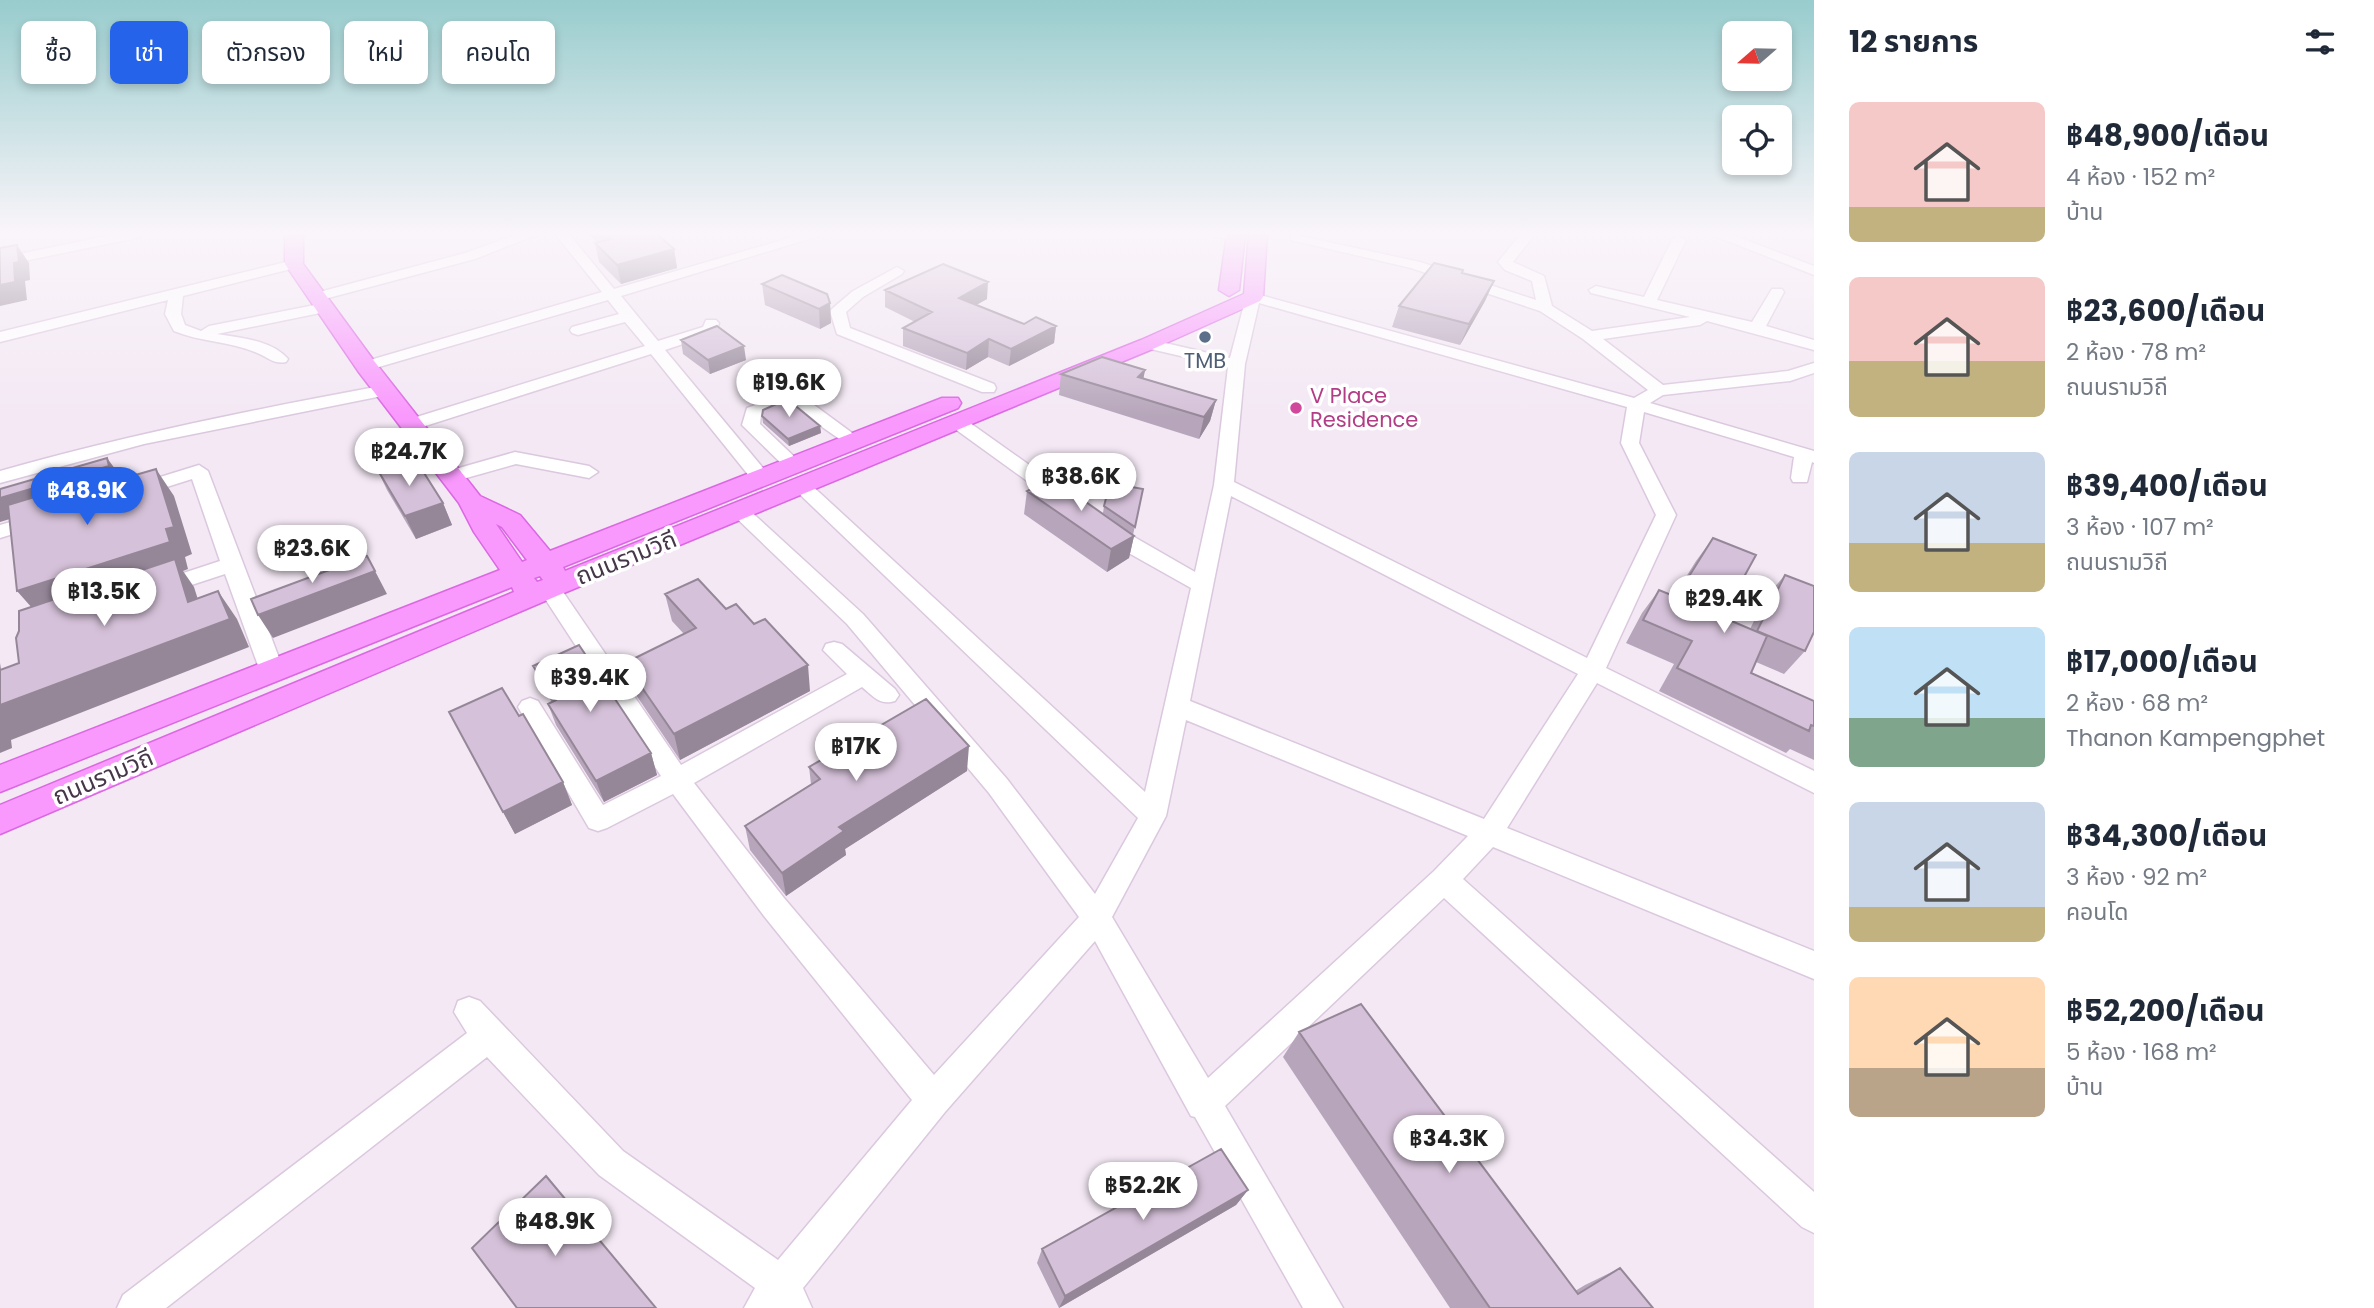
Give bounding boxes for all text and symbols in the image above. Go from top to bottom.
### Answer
text: 12 รายการ [1849,20,1978,63]
chip: ซื้อ [21,21,96,84]
chip: เช่า [110,21,188,84]
chip: ตัวกรอง [202,21,330,84]
chip: ใหม่ [344,21,428,84]
chip: คอนโด [442,21,555,84]
north arrow [1722,21,1792,91]
map controls [1722,21,1792,175]
icon: filters [2301,23,2339,61]
button: locate [1722,105,1792,175]
text: ฿48,900/เดือน [2066,114,2269,157]
icon: home [1905,130,1989,214]
text: 4 ห้อง · 152 m² [2066,161,2215,193]
text: บ้าน [2066,196,2103,228]
text: ฿23,600/เดือน [2066,289,2265,332]
icon: home [1905,305,1989,389]
marker: TMB [1197,329,1213,345]
text: 2 ห้อง · 78 m² [2066,336,2206,368]
place label: TMB [1184,346,1226,375]
pin: ฿19.6K [732,360,846,419]
text: ฿19.6K [752,366,826,398]
text: ถนนรามวิถี [2066,371,2168,403]
place label: V Place Residence [1310,381,1418,434]
marker: V Place Residence [1288,400,1304,416]
pin: ฿24.7K [352,428,466,488]
text: ฿24.7K [371,435,447,467]
pin: ฿38.6K [1024,454,1138,513]
text: ฿38.6K [1041,460,1121,492]
text: ฿39,400/เดือน [2066,464,2268,507]
pin: ฿48.9K [30,468,144,527]
text: ฿48.9K [47,474,127,506]
icon: home [1905,480,1989,564]
text: 3 ห้อง · 107 m² [2066,511,2214,543]
street label: ถนนรามวิถี [570,522,681,593]
pin: ฿23.6K [255,526,369,585]
text: ฿23.6K [273,532,351,564]
text: ถนนรามวิถี [2066,546,2168,578]
pin: ฿13.5K [47,568,161,628]
text: ฿13.5K [67,575,141,607]
pin: ฿29.4K [1667,576,1781,635]
text: ฿29.4K [1685,582,1763,614]
text: ฿17,000/เดือน [2066,640,2258,683]
pin: ฿39.4K [533,654,647,714]
icon: home [1905,655,1989,739]
text: ฿39.4K [550,661,630,693]
text: 2 ห้อง · 68 m² [2066,687,2208,719]
text: Thanon Kampengphet [2066,722,2325,754]
pin: ฿17K [815,724,897,783]
text: ฿17K [831,730,881,762]
street label: ถนนรามวิถี [47,741,158,813]
text: ฿34,300/เดือน [2066,814,2267,857]
icon: home [1905,830,1989,914]
text: 3 ห้อง · 92 m² [2066,861,2207,893]
text: คอนโด [2066,896,2128,928]
text: ฿52,200/เดือน [2066,989,2265,1032]
icon: home [1905,1005,1989,1089]
text: 5 ห้อง · 168 m² [2066,1036,2217,1068]
text: บ้าน [2066,1071,2103,1103]
pin: ฿34.3K [1392,1116,1506,1175]
text: ฿34.3K [1409,1122,1489,1154]
pin: ฿52.2K [1086,1162,1200,1222]
text: ฿52.2K [1104,1169,1182,1201]
pin: ฿48.9K [498,1198,612,1258]
text: ฿48.9K [515,1205,595,1237]

